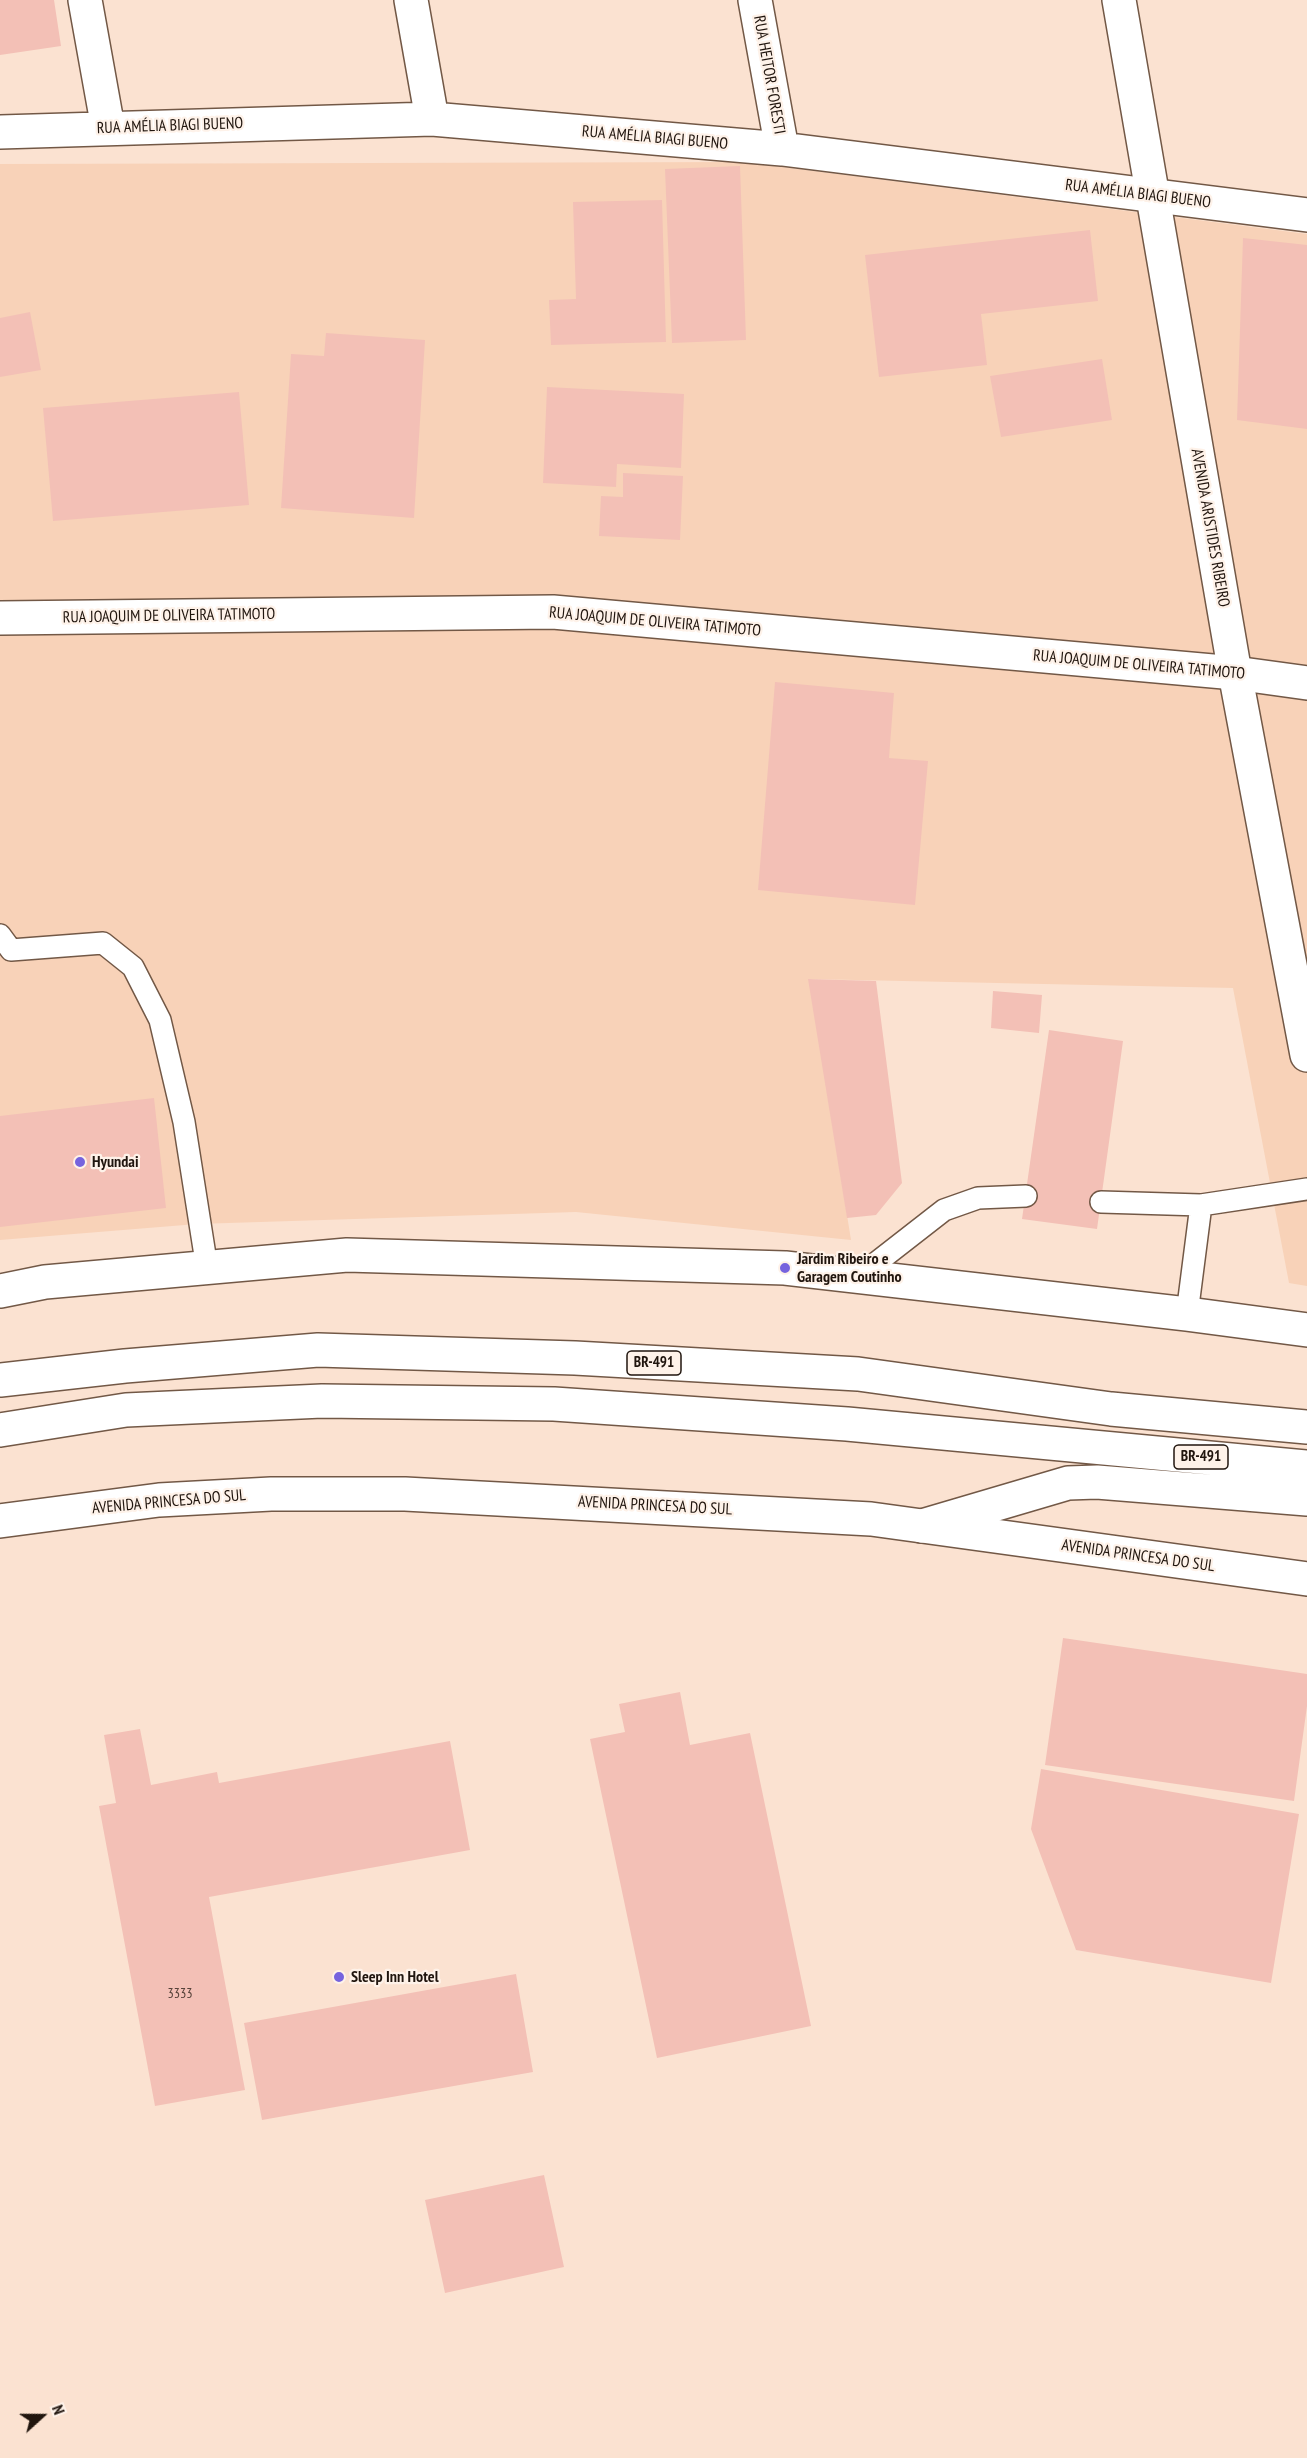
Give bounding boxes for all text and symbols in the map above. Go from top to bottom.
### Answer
street label: RUA HEITOR FORESTI [749,14,789,136]
street label: RUA AMÉLIA BIAGI BUENO [96,114,244,138]
street label: RUA AMÉLIA BIAGI BUENO [581,122,729,154]
street label: RUA AMÉLIA BIAGI BUENO [1064,176,1212,212]
street label: AVENIDA ARISTIDES RIBEIRO [1187,447,1233,609]
street label: RUA JOAQUIM DE OLIVEIRA TATIMOTO [548,603,762,641]
street label: RUA JOAQUIM DE OLIVEIRA TATIMOTO [63,605,275,627]
street label: RUA JOAQUIM DE OLIVEIRA TATIMOTO [1032,646,1246,684]
place label: Hyundai [92,1152,139,1172]
marker: Hyundai [73,1155,87,1169]
place label: Jardim Ribeiro e Garagem Coutinho [797,1249,902,1287]
marker: Jardim Ribeiro e Garagem Coutinho [778,1261,792,1275]
road number: BR-491 [627,1351,681,1375]
road number: BR-491 [1174,1445,1228,1469]
street label: AVENIDA PRINCESA DO SUL [91,1486,247,1518]
street label: AVENIDA PRINCESA DO SUL [577,1492,733,1520]
street label: AVENIDA PRINCESA DO SUL [1060,1536,1216,1576]
place label: Sleep Inn Hotel [351,1967,439,1987]
marker: Sleep Inn Hotel [332,1970,346,1984]
house number: 3333 [167,1986,193,2002]
north arrow [12,2386,72,2446]
text: N [48,2402,70,2417]

